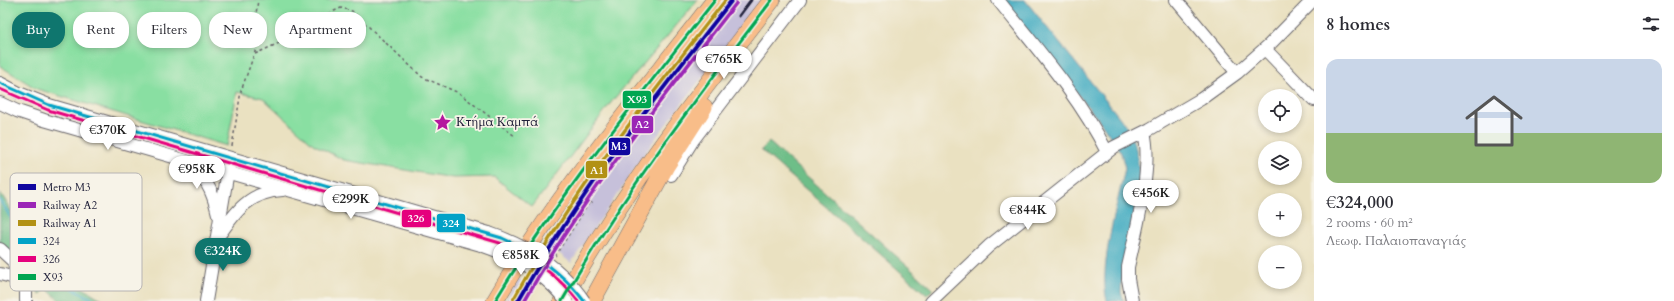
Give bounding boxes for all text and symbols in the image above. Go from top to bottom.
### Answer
chip: Buy [12,12,65,48]
chip: Rent [73,12,129,48]
chip: Filters [137,12,201,48]
chip: New [209,12,267,48]
chip: Apartment [275,12,366,48]
text: 8 homes [1326,13,1390,36]
icon: filters [1640,13,1662,35]
pin: €765K [696,46,752,80]
text: €765K [705,50,743,68]
icon: home [1458,85,1530,157]
map controls [1258,89,1302,289]
button: locate [1258,89,1302,133]
line badge: X93 [622,90,652,109]
text: X93 [627,92,648,107]
place icon: Kτήμα Καμπά [433,112,453,132]
place label: Kτήμα Καμπά [456,113,539,131]
line badge: A2 [631,115,654,134]
pin: €370K [80,117,136,151]
text: A2 [635,117,649,132]
text: €370K [89,121,127,139]
line badge: Μ3 [608,137,631,156]
text: Μ3 [611,139,628,154]
button: layers [1258,141,1302,185]
pin: €958K [169,156,225,190]
text: €958K [178,160,216,178]
line badge: A1 [585,160,608,179]
text: A1 [590,163,604,178]
legend [10,173,142,291]
text: Metro Μ3 [43,180,91,195]
pin: €456K [1123,180,1179,214]
text: €456K [1132,184,1170,202]
pin: €299K [323,186,379,220]
text: €299K [332,190,370,208]
text: €324,000 [1326,191,1393,214]
button: + [1258,193,1302,237]
pin: €844K [1000,197,1056,231]
text: Railway A2 [43,198,97,213]
text: €844K [1009,201,1047,219]
line badge: 326 [401,209,432,228]
text: 326 [408,211,425,226]
line badge: 324 [436,213,466,233]
text: 2 rooms · 60 m² [1326,214,1413,232]
text: Railway A1 [43,216,97,231]
text: 324 [443,216,460,231]
text: Λεωφ. Παλαιοπαναγιάς [1326,232,1466,250]
text: 324 [43,234,60,249]
pin: €324K [195,238,251,272]
text: €324K [204,242,242,260]
pin: €858K [493,242,549,276]
button: − [1258,245,1302,289]
text: €858K [502,246,540,264]
text: 326 [43,252,60,267]
text: X93 [43,270,63,285]

